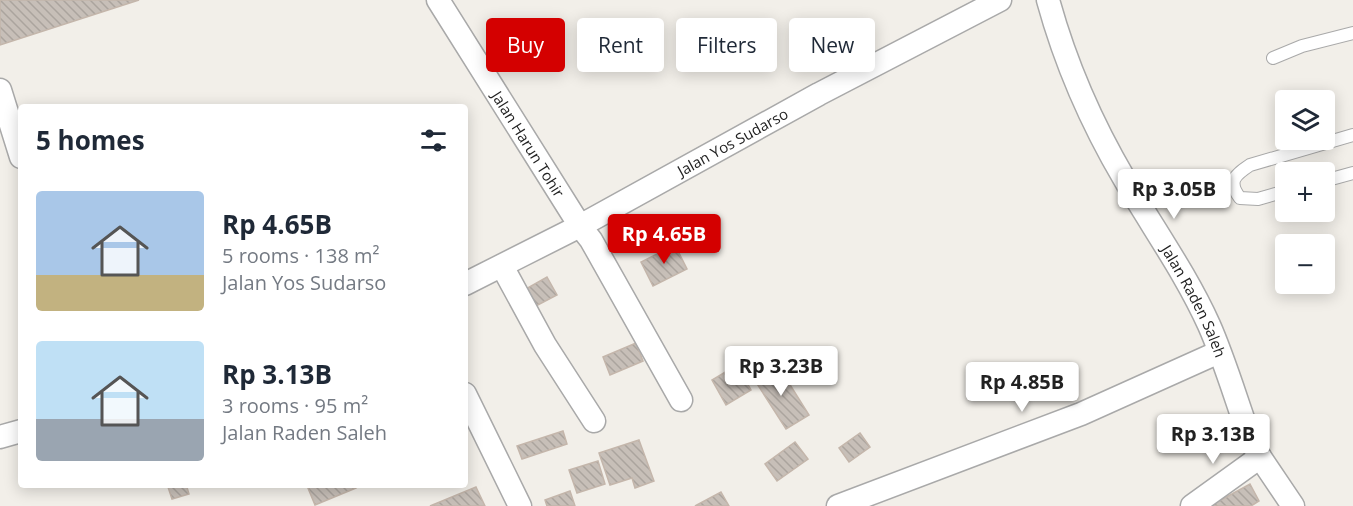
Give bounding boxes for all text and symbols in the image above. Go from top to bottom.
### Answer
chip: Buy [486,18,565,72]
chip: Rent [577,18,664,72]
chip: Filters [676,18,777,72]
chip: New [789,18,875,72]
street label: Jalan Harun Tohir [486,85,569,201]
map controls [1275,90,1335,294]
button: layers [1275,90,1335,150]
street label: Jalan Yos Sudarso [672,103,791,181]
text: 5 homes [36,122,145,158]
icon: filters [417,124,450,157]
button: + [1275,162,1335,222]
pin: Rp 3.05B [1112,169,1236,220]
text: Rp 3.05B [1132,175,1216,202]
text: Rp 4.65B [222,206,332,242]
pin: Rp 4.65B [602,214,726,265]
icon: home [84,215,156,287]
text: Rp 4.65B [622,220,706,247]
button: − [1275,234,1335,294]
street label: Jalan Raden Saleh [1156,239,1231,360]
text: 5 rooms · 138 m² [222,242,380,269]
text: Jalan Yos Sudarso [222,269,386,296]
pin: Rp 3.23B [719,346,843,397]
text: Rp 3.23B [739,352,823,379]
text: Rp 3.13B [222,356,332,392]
pin: Rp 4.85B [960,362,1084,413]
icon: home [84,365,156,437]
text: Rp 4.85B [980,368,1064,395]
text: 3 rooms · 95 m² [222,392,368,419]
pin: Rp 3.13B [1151,414,1275,465]
text: Jalan Raden Saleh [222,419,387,446]
text: Rp 3.13B [1171,420,1255,447]

